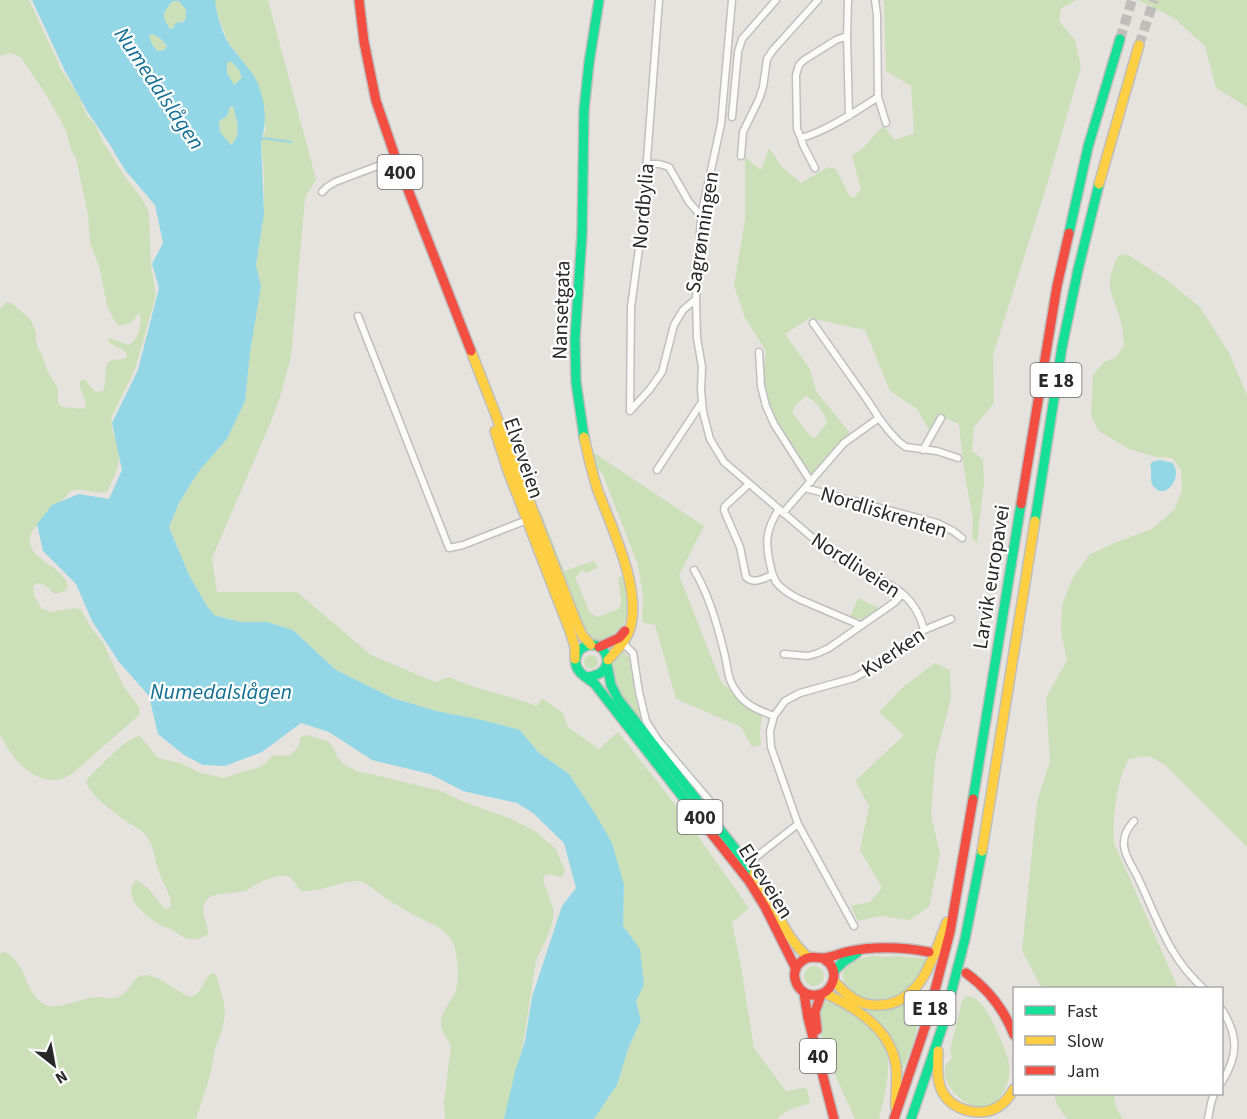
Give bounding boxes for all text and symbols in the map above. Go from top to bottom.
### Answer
water label: Numedalslågen [106,21,212,156]
road number: 400 [378,155,422,189]
street label: Nordbylia [624,162,662,250]
street label: Sagrønningen [678,169,726,295]
street label: Nansetgata [544,260,578,360]
road number: E 18 [1030,363,1082,397]
street label: Elveveien [496,413,552,503]
street label: Nordliskrenten [817,478,951,546]
street label: Larvik europavei [965,503,1017,651]
street label: Nordliveien [805,525,907,605]
street label: Kverken [855,620,931,684]
water label: Numedalslågen [150,676,292,708]
road number: 400 [678,800,722,834]
street label: Elveveien [731,837,801,925]
legend [1013,987,1223,1095]
road number: E 18 [904,991,956,1025]
text: Fast [1067,999,1098,1024]
text: Slow [1067,1029,1104,1054]
north arrow [24,1035,84,1095]
road number: 40 [800,1039,836,1073]
text: Jam [1067,1059,1100,1084]
text: N [51,1065,71,1089]

